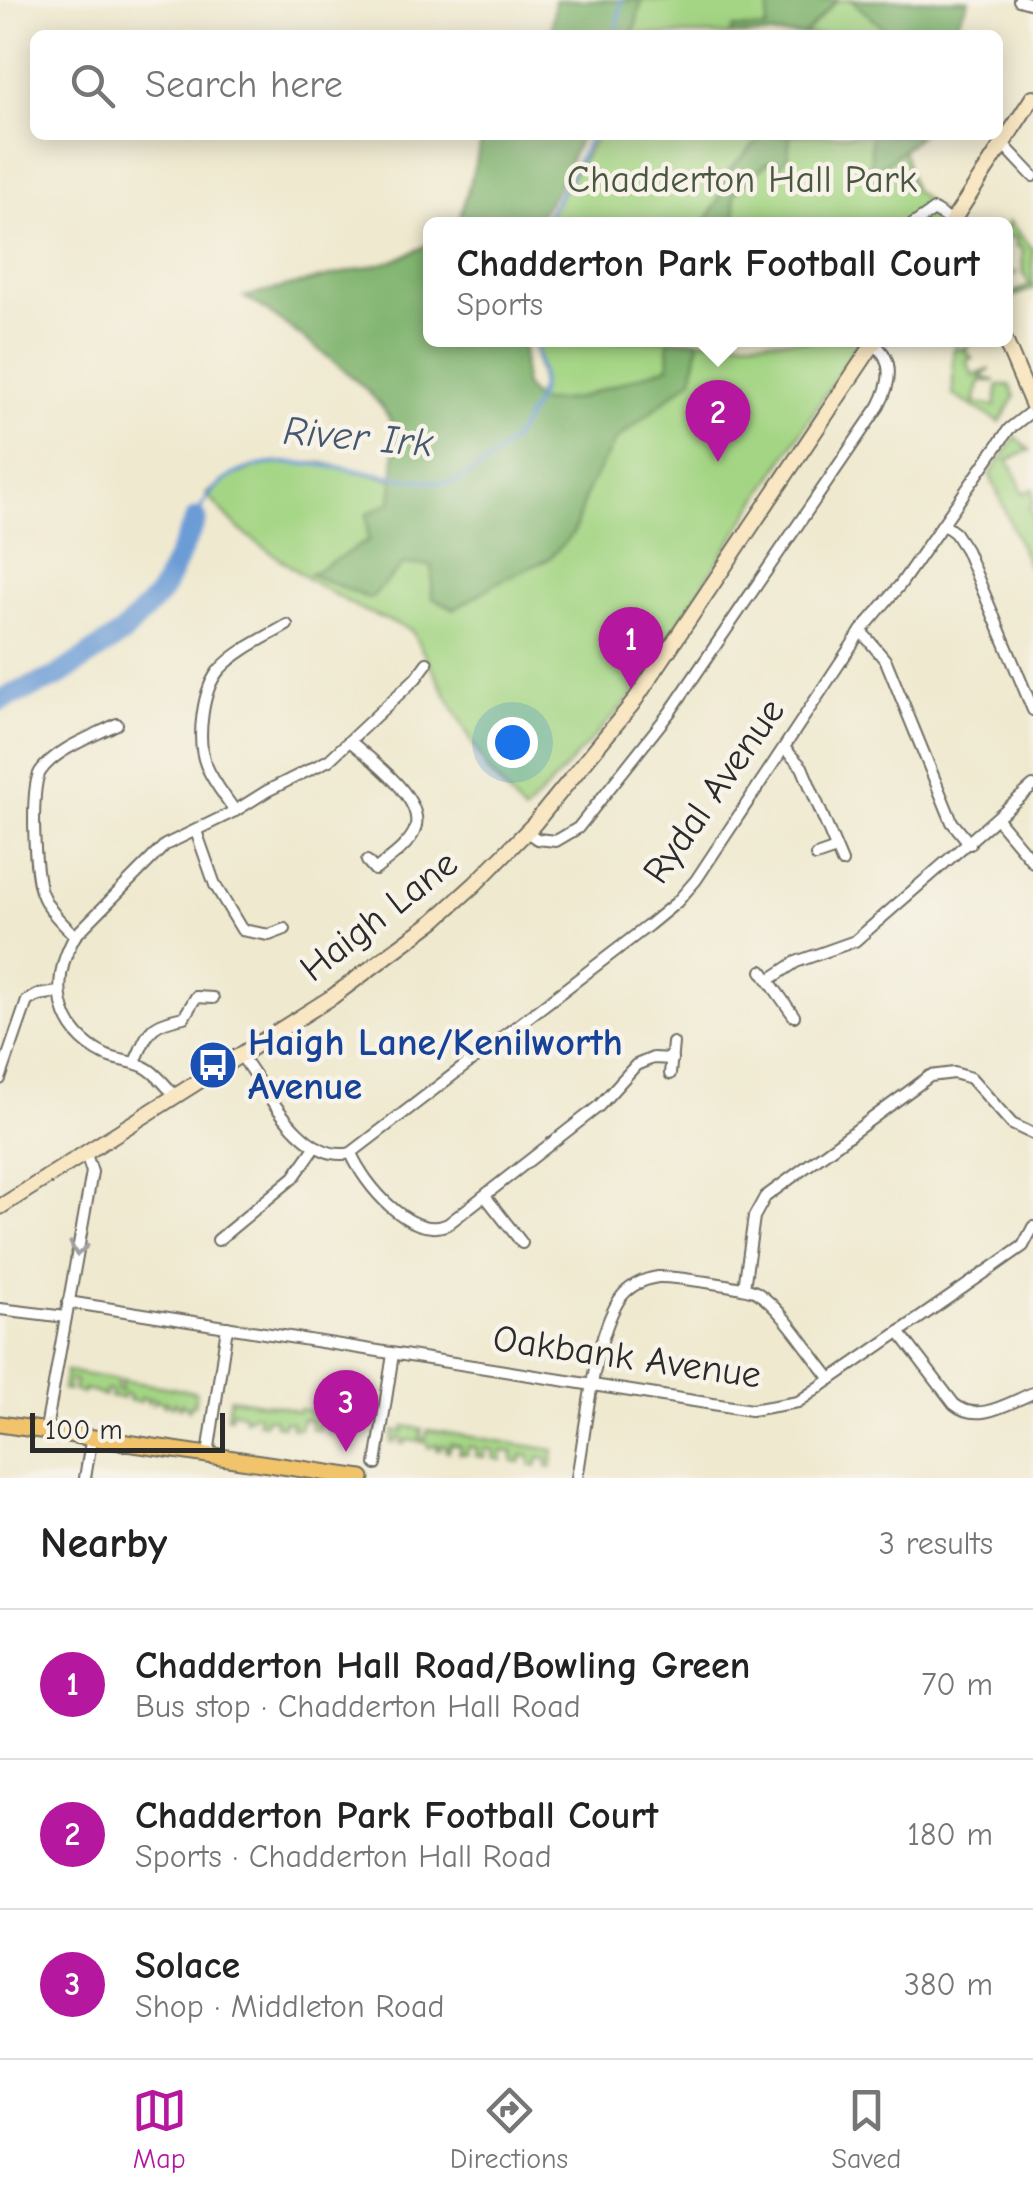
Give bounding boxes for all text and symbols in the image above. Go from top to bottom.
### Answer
search box [30,30,1003,140]
icon: search [65,58,120,113]
text: Search here [145,63,343,107]
park label: Chadderton Hall Park [567,158,918,202]
popup [423,217,1013,347]
text: Chadderton Park Football Court [456,242,980,286]
text: Sports [456,286,543,323]
pin: 2 [686,380,750,462]
water label: River Irk [281,408,435,466]
pin: 1 [598,606,664,689]
street label: Rydal Avenue [634,690,794,892]
your location [487,717,538,768]
street label: Haigh Lane [292,841,466,991]
place label: Haigh Lane/Kenilworth Avenue [248,1021,623,1109]
bus stop icon: Haigh Lane/Kenilworth Avenue [187,1039,239,1091]
one-way arrow [68,1241,89,1257]
street label: Oakbank Avenue [490,1316,764,1398]
pin: 3 [314,1370,378,1452]
scale bar [30,1408,225,1452]
text: 100 m [45,1414,123,1446]
text: Nearby [40,1519,167,1568]
text: 3 results [879,1525,993,1562]
text: Chadderton Hall Road/Bowling Green [135,1644,750,1688]
text: 1 [66,1666,79,1703]
text: 70 m [921,1666,993,1703]
text: Bus stop · Chadderton Hall Road [135,1688,581,1725]
text: Chadderton Park Football Court [135,1794,658,1838]
text: 2 [65,1816,80,1853]
text: 180 m [907,1816,993,1853]
text: Sports · Chadderton Hall Road [135,1838,552,1875]
text: Solace [135,1944,240,1988]
text: 3 [65,1966,80,2003]
text: 380 m [904,1966,993,2003]
text: Shop · Middleton Road [135,1988,444,2025]
tab: Map [132,2083,187,2175]
tab: Directions [450,2083,568,2175]
tab: Saved [831,2083,901,2175]

